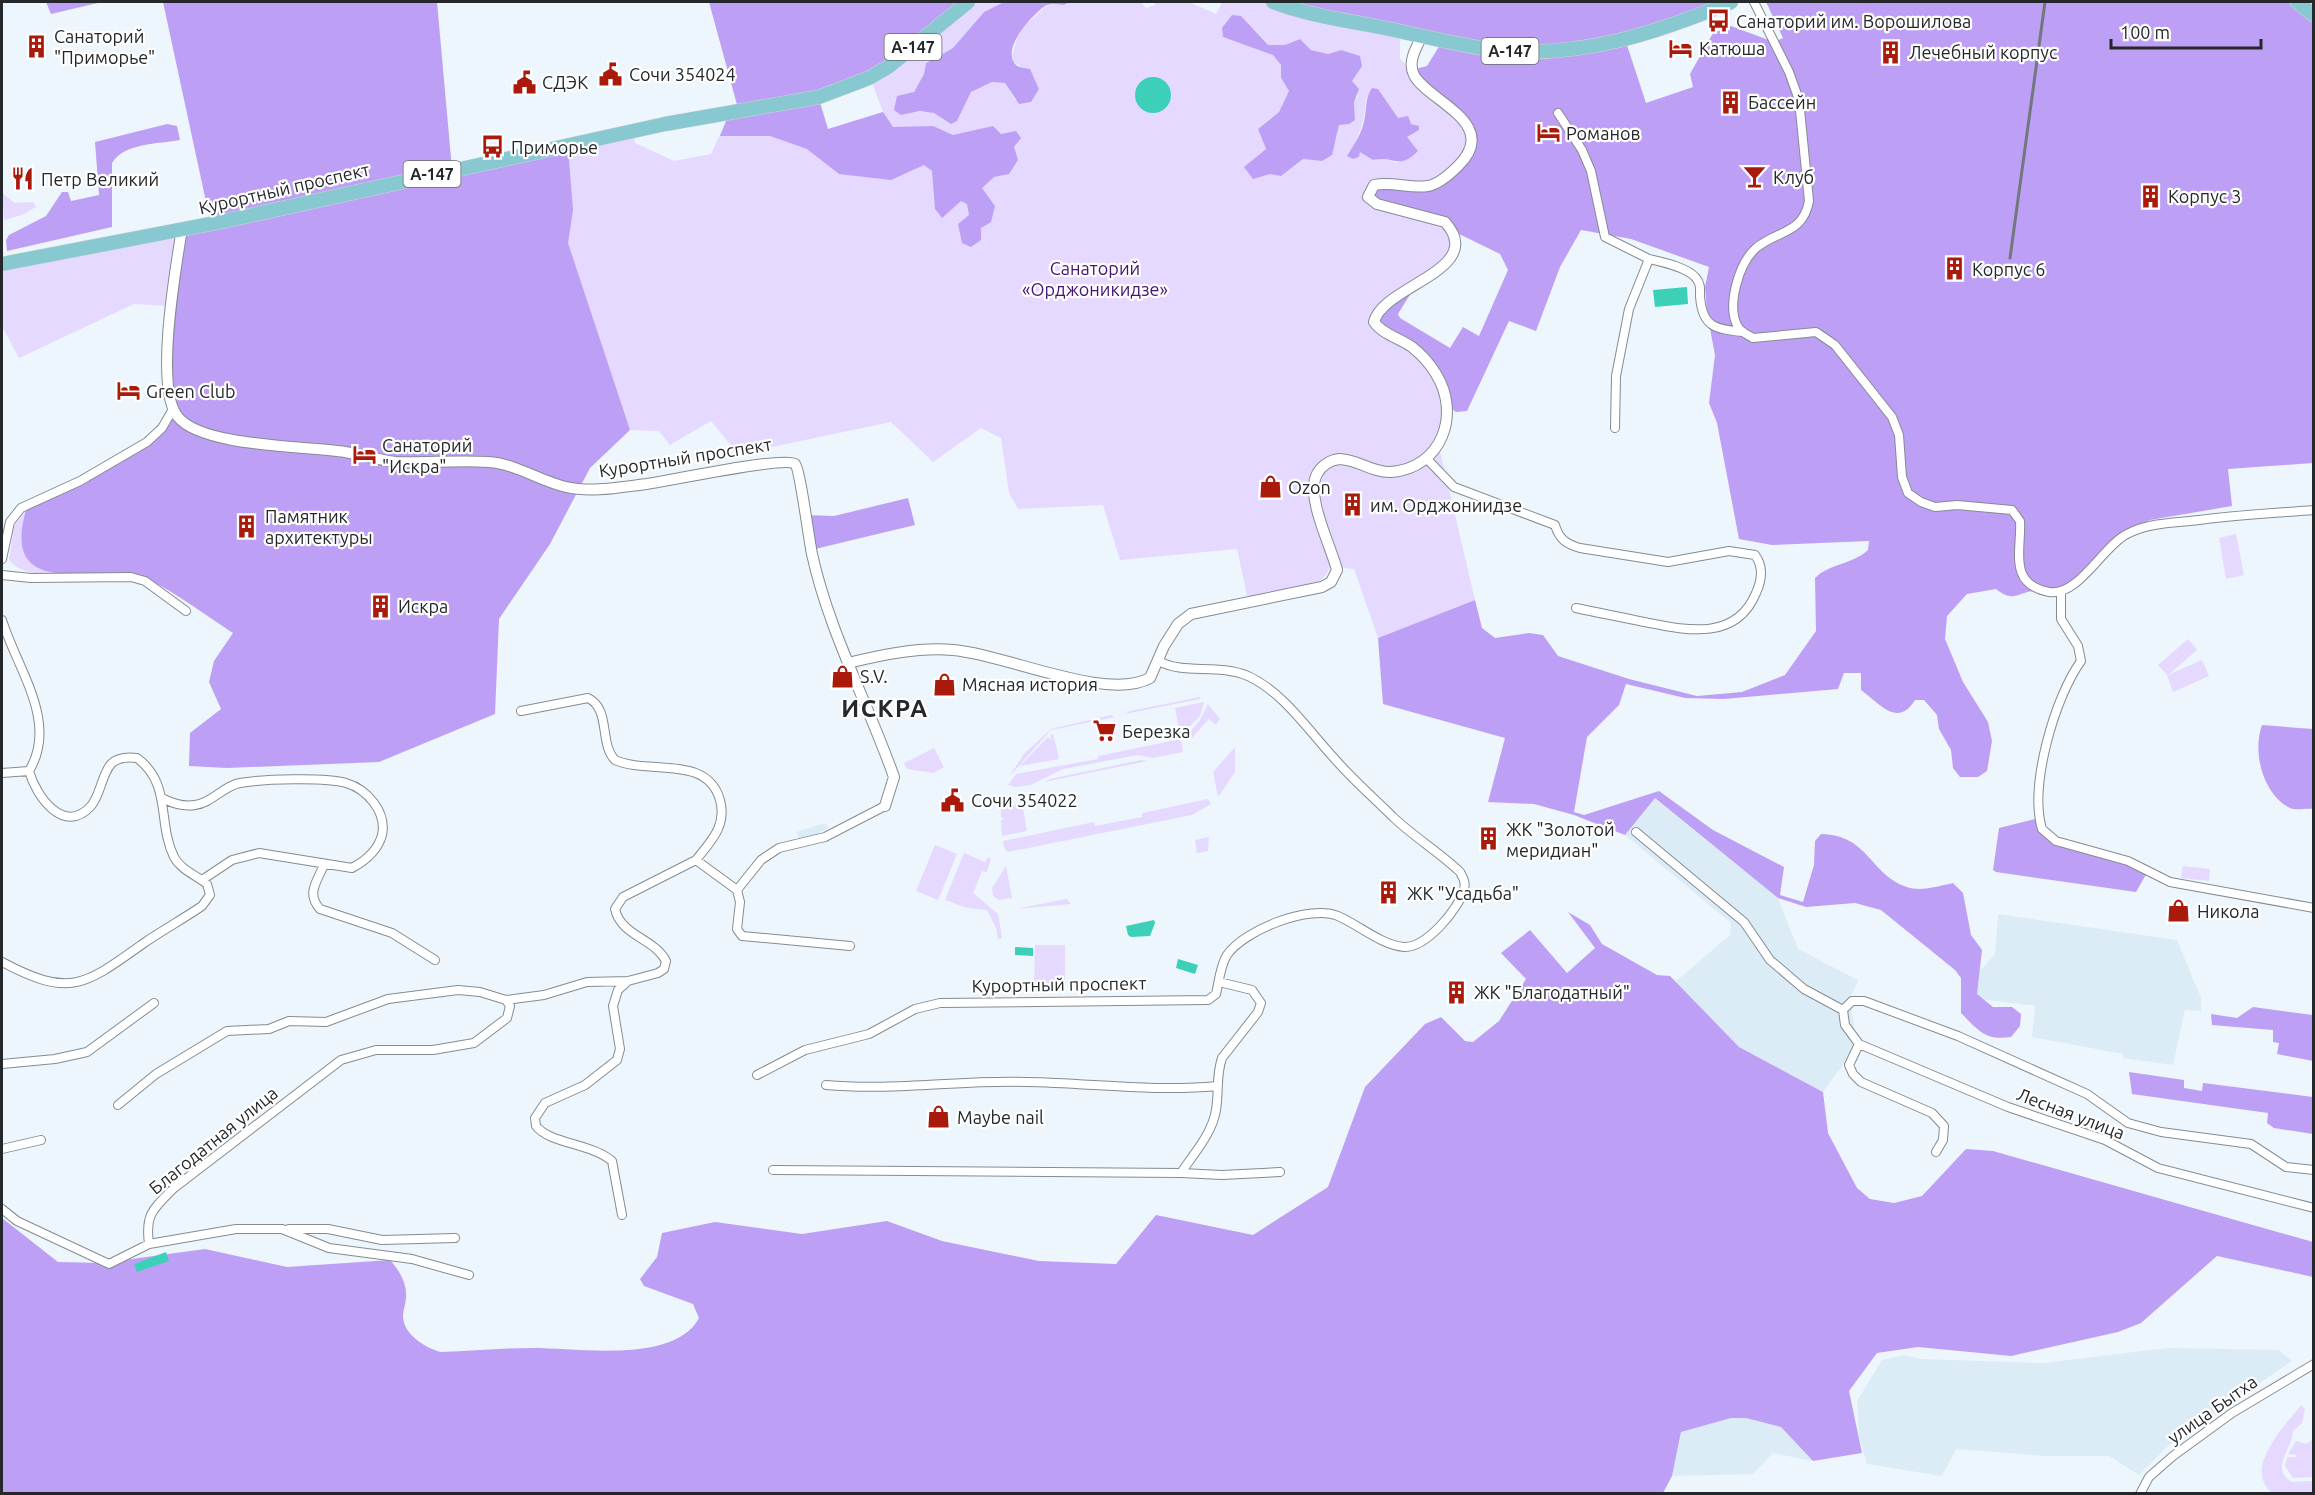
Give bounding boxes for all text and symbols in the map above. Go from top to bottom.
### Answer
bus stop icon: Санаторий им. Ворошилова [1705,8,1731,34]
place label: Санаторий им. Ворошилова [1736,11,1971,31]
scale bar [2111,12,2261,50]
text: 100 m [2120,22,2170,42]
place label: Санаторий "Приморье" [54,26,155,67]
building icon: Санаторий "Приморье" [23,33,49,59]
road number: А-147 [884,34,942,60]
hotel icon: Катюша [1668,35,1694,61]
road number: А-147 [1482,38,1538,64]
place label: Катюша [1699,38,1765,58]
building icon: Лечебный корпус [1878,39,1904,65]
place label: Лечебный корпус [1909,42,2057,62]
public building icon: Сочи 354024 [598,61,624,87]
place label: Сочи 354024 [629,64,736,84]
public building icon: СДЭК [511,69,537,95]
place label: СДЭК [542,72,588,92]
building icon: Бассейн [1717,89,1743,115]
place label: Бассейн [1748,92,1816,112]
hotel icon: Романов [1535,120,1561,146]
place label: Романов [1566,123,1640,143]
bus stop icon: Приморье [480,134,506,160]
place label: Приморье [511,137,598,157]
street label: Курортный проспект [197,159,371,217]
road number: А-147 [404,161,460,187]
bar icon: Клуб [1742,164,1768,190]
restaurant icon: Петр Великий [10,166,36,192]
place label: Клуб [1773,167,1814,187]
place label: Петр Великий [41,169,159,189]
building icon: Корпус 3 [2137,183,2163,209]
place label: Корпус 3 [2168,186,2241,206]
building icon: Корпус 6 [1941,256,1967,282]
park label: Санаторий «Орджоникидзе» [1022,258,1168,299]
place label: Корпус 6 [1972,259,2045,279]
hotel icon: Green Club [115,378,141,404]
place label: Green Club [146,381,236,401]
street label: Курортный проспект [597,433,773,481]
place label: Санаторий "Искра" [382,435,472,476]
hotel icon: Санаторий "Искра" [351,442,377,468]
shop icon: Ozon [1257,474,1283,500]
place label: Ozon [1288,477,1331,497]
building icon: им. Орджониидзе [1339,492,1365,518]
place label: им. Орджониидзе [1370,495,1522,515]
place label: Памятник архитектуры [265,506,373,547]
building icon: Памятник архитектуры [234,513,260,539]
building icon: Искра [367,593,393,619]
place label: Искра [398,596,448,616]
shop icon: S.V. [829,663,855,689]
place label: S.V. [860,666,888,686]
shop icon: Мясная история [931,671,957,697]
place label: Мясная история [962,674,1098,694]
district label: ИСКРА [841,695,929,722]
supermarket icon: Березка [1091,718,1117,744]
place label: Березка [1122,721,1191,741]
public building icon: Сочи 354022 [940,787,966,813]
place label: Сочи 354022 [971,790,1078,810]
place label: ЖК "Золотой меридиан" [1506,819,1615,860]
building icon: ЖК "Золотой меридиан" [1475,826,1501,852]
building icon: ЖК "Усадьба" [1376,880,1402,906]
place label: ЖК "Усадьба" [1407,883,1519,903]
shop icon: Никола [2166,898,2192,924]
place label: Никола [2197,901,2259,921]
street label: Курортный проспект [972,972,1146,996]
building icon: ЖК "Благодатный" [1443,979,1469,1005]
place label: ЖК "Благодатный" [1474,982,1630,1002]
street label: Благодатная улица [145,1082,281,1198]
street label: Лесная улица [2014,1083,2128,1143]
shop icon: Maybe nail [926,1104,952,1130]
place label: Maybe nail [957,1107,1044,1127]
street label: улица Бытха [2163,1371,2261,1447]

